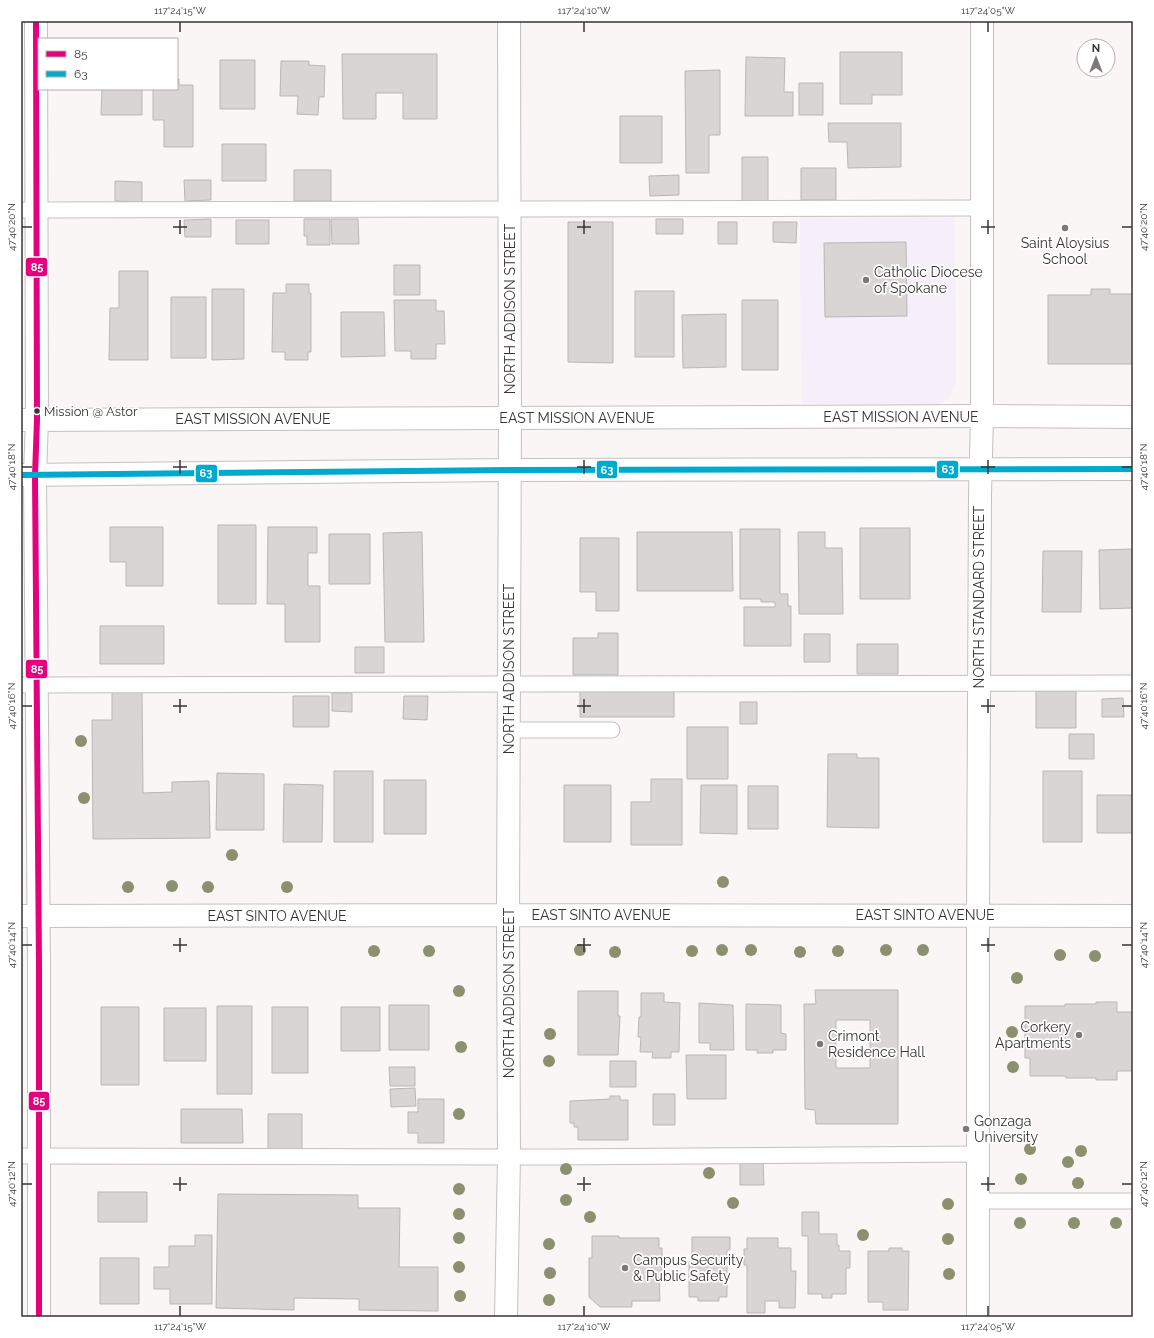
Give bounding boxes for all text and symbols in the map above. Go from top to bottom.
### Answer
text: 117°24'15"W [154,5,207,16]
text: 117°24'10"W [558,5,611,16]
text: 117°24'05"W [961,5,1016,16]
legend [38,38,178,90]
north arrow [1076,38,1116,78]
text: N [1092,42,1100,55]
text: 85 [74,47,88,61]
text: 63 [74,67,88,81]
text: 47°40'20"N [6,203,17,251]
text: 47°40'20"N [1138,203,1149,251]
street label: NORTH ADDISON STREET [502,223,518,394]
marker: Saint Aloysius School [1060,223,1070,233]
place label: Saint Aloysius School [1021,235,1110,267]
line badge: 85 [25,257,48,277]
text: 85 [31,261,43,274]
place label: Catholic Diocese of Spokane [874,264,983,296]
marker: Catholic Diocese of Spokane [861,275,871,285]
place label: Mission @ Astor [44,404,138,419]
marker: Mission @ Astor [32,406,42,416]
street label: EAST MISSION AVENUE [823,409,979,425]
street label: EAST MISSION AVENUE [499,410,655,426]
street label: EAST MISSION AVENUE [175,411,331,427]
text: 47°40'18"N [6,444,17,490]
text: 47°40'18"N [1138,444,1149,490]
line badge: 63 [596,460,618,479]
line badge: 63 [936,460,959,479]
text: 63 [942,463,954,476]
line badge: 63 [195,464,218,483]
text: 63 [601,464,613,477]
text: 63 [200,467,212,480]
street label: NORTH STANDARD STREET [971,505,987,688]
street label: NORTH ADDISON STREET [501,583,517,754]
line badge: 85 [25,659,48,679]
text: 85 [31,663,43,676]
text: 47°40'16"N [6,682,17,730]
text: 47°40'16"N [1138,682,1149,730]
street label: NORTH ADDISON STREET [501,907,517,1078]
street label: EAST SINTO AVENUE [531,907,671,923]
street label: EAST SINTO AVENUE [855,907,995,923]
street label: EAST SINTO AVENUE [207,908,347,924]
text: 47°40'14"N [6,922,17,968]
text: 47°40'14"N [1138,922,1149,968]
place label: Corkery Apartments [995,1019,1071,1051]
place label: Crimont Residence Hall [828,1028,925,1060]
marker: Corkery Apartments [1074,1030,1084,1040]
marker: Crimont Residence Hall [815,1039,825,1049]
line badge: 85 [28,1091,50,1111]
text: 85 [33,1095,45,1108]
place label: Gonzaga University [974,1113,1039,1145]
marker: Gonzaga University [961,1124,971,1134]
text: 47°40'12"N [6,1161,17,1207]
text: 47°40'12"N [1138,1161,1149,1207]
place label: Campus Security & Public Safety [633,1252,744,1284]
marker: Campus Security & Public Safety [620,1263,630,1273]
text: 117°24'15"W [154,1321,207,1332]
text: 117°24'10"W [558,1321,611,1332]
text: 117°24'05"W [961,1321,1016,1332]

